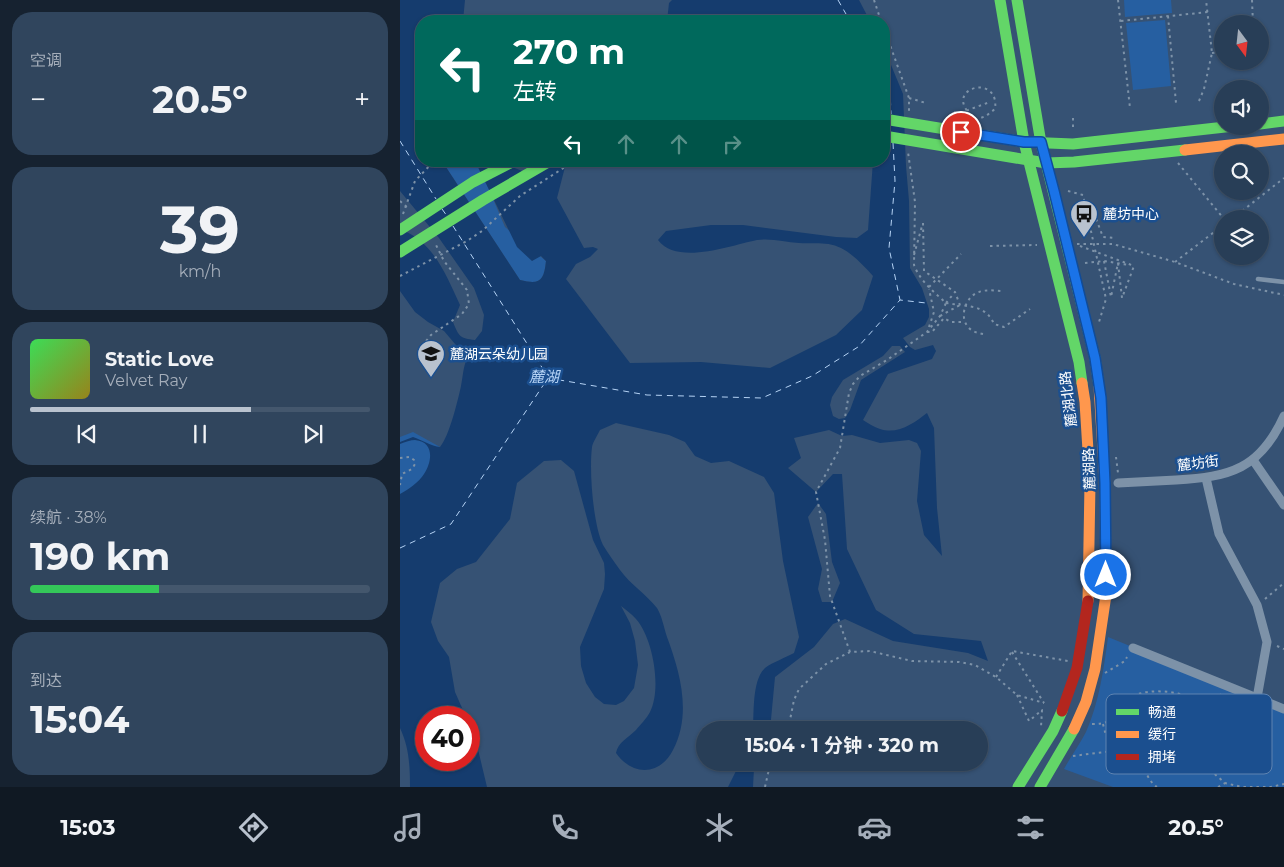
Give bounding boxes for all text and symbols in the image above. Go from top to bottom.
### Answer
north arrow [1214,15,1269,70]
map controls [1214,15,1269,265]
text: 270 m [513,30,625,73]
icon: left [430,35,495,100]
text: 空调 [30,51,62,70]
text: 20.5° [152,76,248,123]
text: 左转 [513,78,557,105]
button: sound [1214,80,1269,135]
text: − [30,82,46,116]
text: + [354,82,370,116]
pin [940,111,982,153]
icon: arrive [947,118,975,146]
icon: left [559,130,587,158]
icon: ahead [612,130,640,158]
icon: ahead [665,130,693,158]
icon: right [718,130,746,158]
button: search [1214,145,1269,200]
text: 39 [160,190,240,269]
bus stop icon: 麓坊中心 [1069,199,1099,238]
place label: 麓坊中心 [1103,205,1159,223]
button: layers [1214,210,1269,265]
text: km/h [179,262,221,281]
school or university icon: 麓湖云朵幼儿园 [416,339,446,378]
place label: 麓湖云朵幼儿园 [450,345,548,363]
text: Static Love [105,348,214,371]
water label: 麓湖 [529,367,561,386]
street label: 麓湖北路 [1056,370,1080,428]
text: Velvet Ray [105,371,187,390]
icon: previous [73,420,101,448]
icon: pause [186,420,214,448]
icon: next [299,420,327,448]
street label: 麓湖路 [1079,448,1099,490]
street label: 麓坊街 [1176,452,1220,474]
text: 续航 · 38% [30,508,107,527]
text: 190 km [30,533,170,580]
position arrow [1079,548,1131,600]
text: 到达 [30,671,62,690]
legend [1106,694,1272,774]
text: 15:04 [30,696,129,743]
text: 畅通 [1148,703,1176,721]
speed limit sign: 40 [415,706,480,771]
text: 缓行 [1148,725,1176,743]
text: 15:04 · 1 分钟 · 320 m [745,734,939,757]
text: 拥堵 [1148,748,1176,766]
icon: directions [236,810,271,845]
icon: music [391,810,426,845]
icon: phone [547,810,582,845]
icon: climate [702,810,737,845]
icon: car [857,810,892,845]
icon: filters [1013,810,1048,845]
text: 15:03 [60,814,115,841]
text: 20.5° [1168,814,1224,841]

